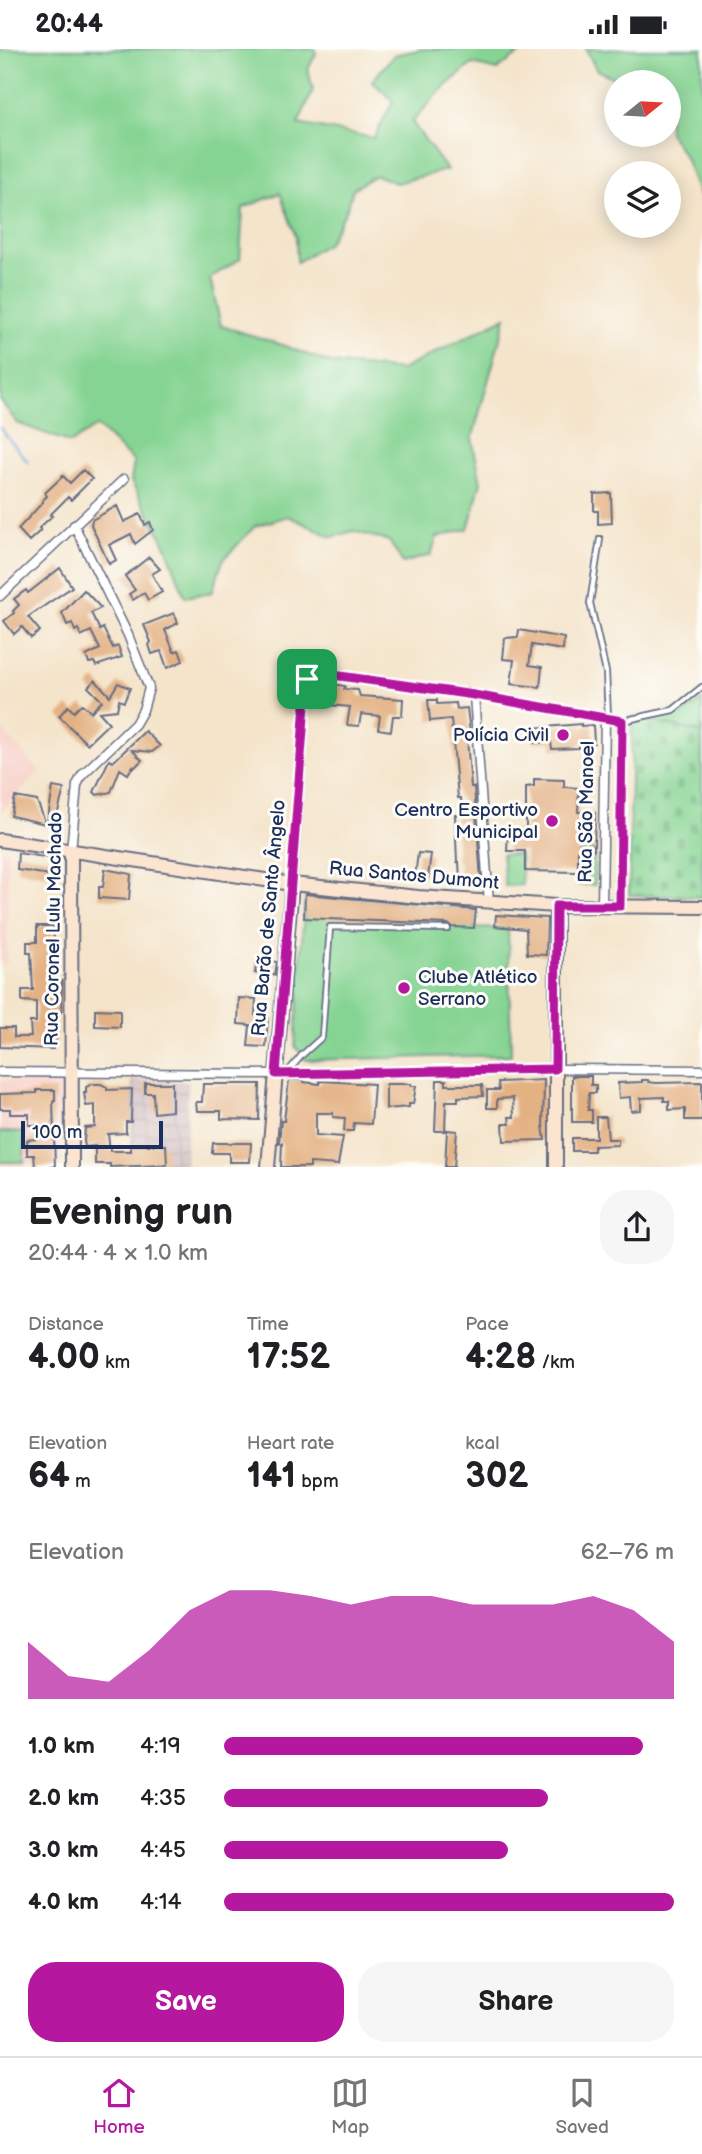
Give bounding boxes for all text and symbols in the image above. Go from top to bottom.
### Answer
text: 20:44 [35,9,103,40]
north arrow [604,70,681,147]
map controls [604,70,681,238]
button: layers [604,161,681,238]
pin [277,649,337,709]
icon: arrive [288,660,326,698]
place label: Polícia Civil [453,724,549,747]
marker: Polícia Civil [555,727,571,743]
street label: Rua São Manoel [574,741,600,883]
street label: Rua Barão de Santo Ângelo [246,799,291,1037]
place label: Centro Esportivo Municipal [394,799,538,844]
street label: Rua Coronel Lulu Machado [40,812,68,1046]
marker: Centro Esportivo Municipal [544,813,560,829]
street label: Rua Santos Dumont [328,857,500,895]
place label: Clube Atlético Serrano [418,966,538,1011]
marker: Clube Atlético Serrano [396,980,412,996]
scale bar [21,1118,163,1150]
text: 100 m [32,1121,83,1144]
text: Evening run [28,1190,233,1235]
button: share [600,1190,674,1264]
text: 20:44 · 4 × 1.0 km [28,1239,208,1267]
text: Distance [28,1313,104,1336]
text: Time [247,1313,289,1336]
text: Pace [465,1313,509,1336]
text: 4.00 [28,1336,100,1379]
text: 17:52 [247,1336,330,1379]
text: 4:28 [465,1336,536,1379]
text: km [100,1351,130,1374]
text: /km [536,1351,575,1374]
text: Elevation [28,1432,107,1455]
text: Heart rate [247,1432,334,1455]
text: kcal [465,1432,499,1455]
text: 64 [28,1455,70,1498]
text: 141 [247,1455,296,1498]
text: 302 [465,1455,529,1498]
text: m [70,1470,91,1493]
text: bpm [296,1470,339,1493]
text: Elevation [28,1538,124,1566]
text: 62–76 m [581,1538,674,1566]
text: 1.0 km [28,1732,95,1760]
text: 4:19 [140,1732,181,1760]
text: 2.0 km [28,1784,99,1812]
text: 4:35 [140,1784,186,1812]
text: 3.0 km [28,1836,99,1864]
text: 4:45 [140,1836,186,1864]
text: 4.0 km [28,1888,99,1916]
text: 4:14 [140,1888,182,1916]
button: Save [28,1962,344,2042]
button: Share [358,1962,674,2042]
tab: Home [93,2074,145,2139]
tab: Map [331,2074,369,2139]
tab: Saved [556,2074,609,2139]

